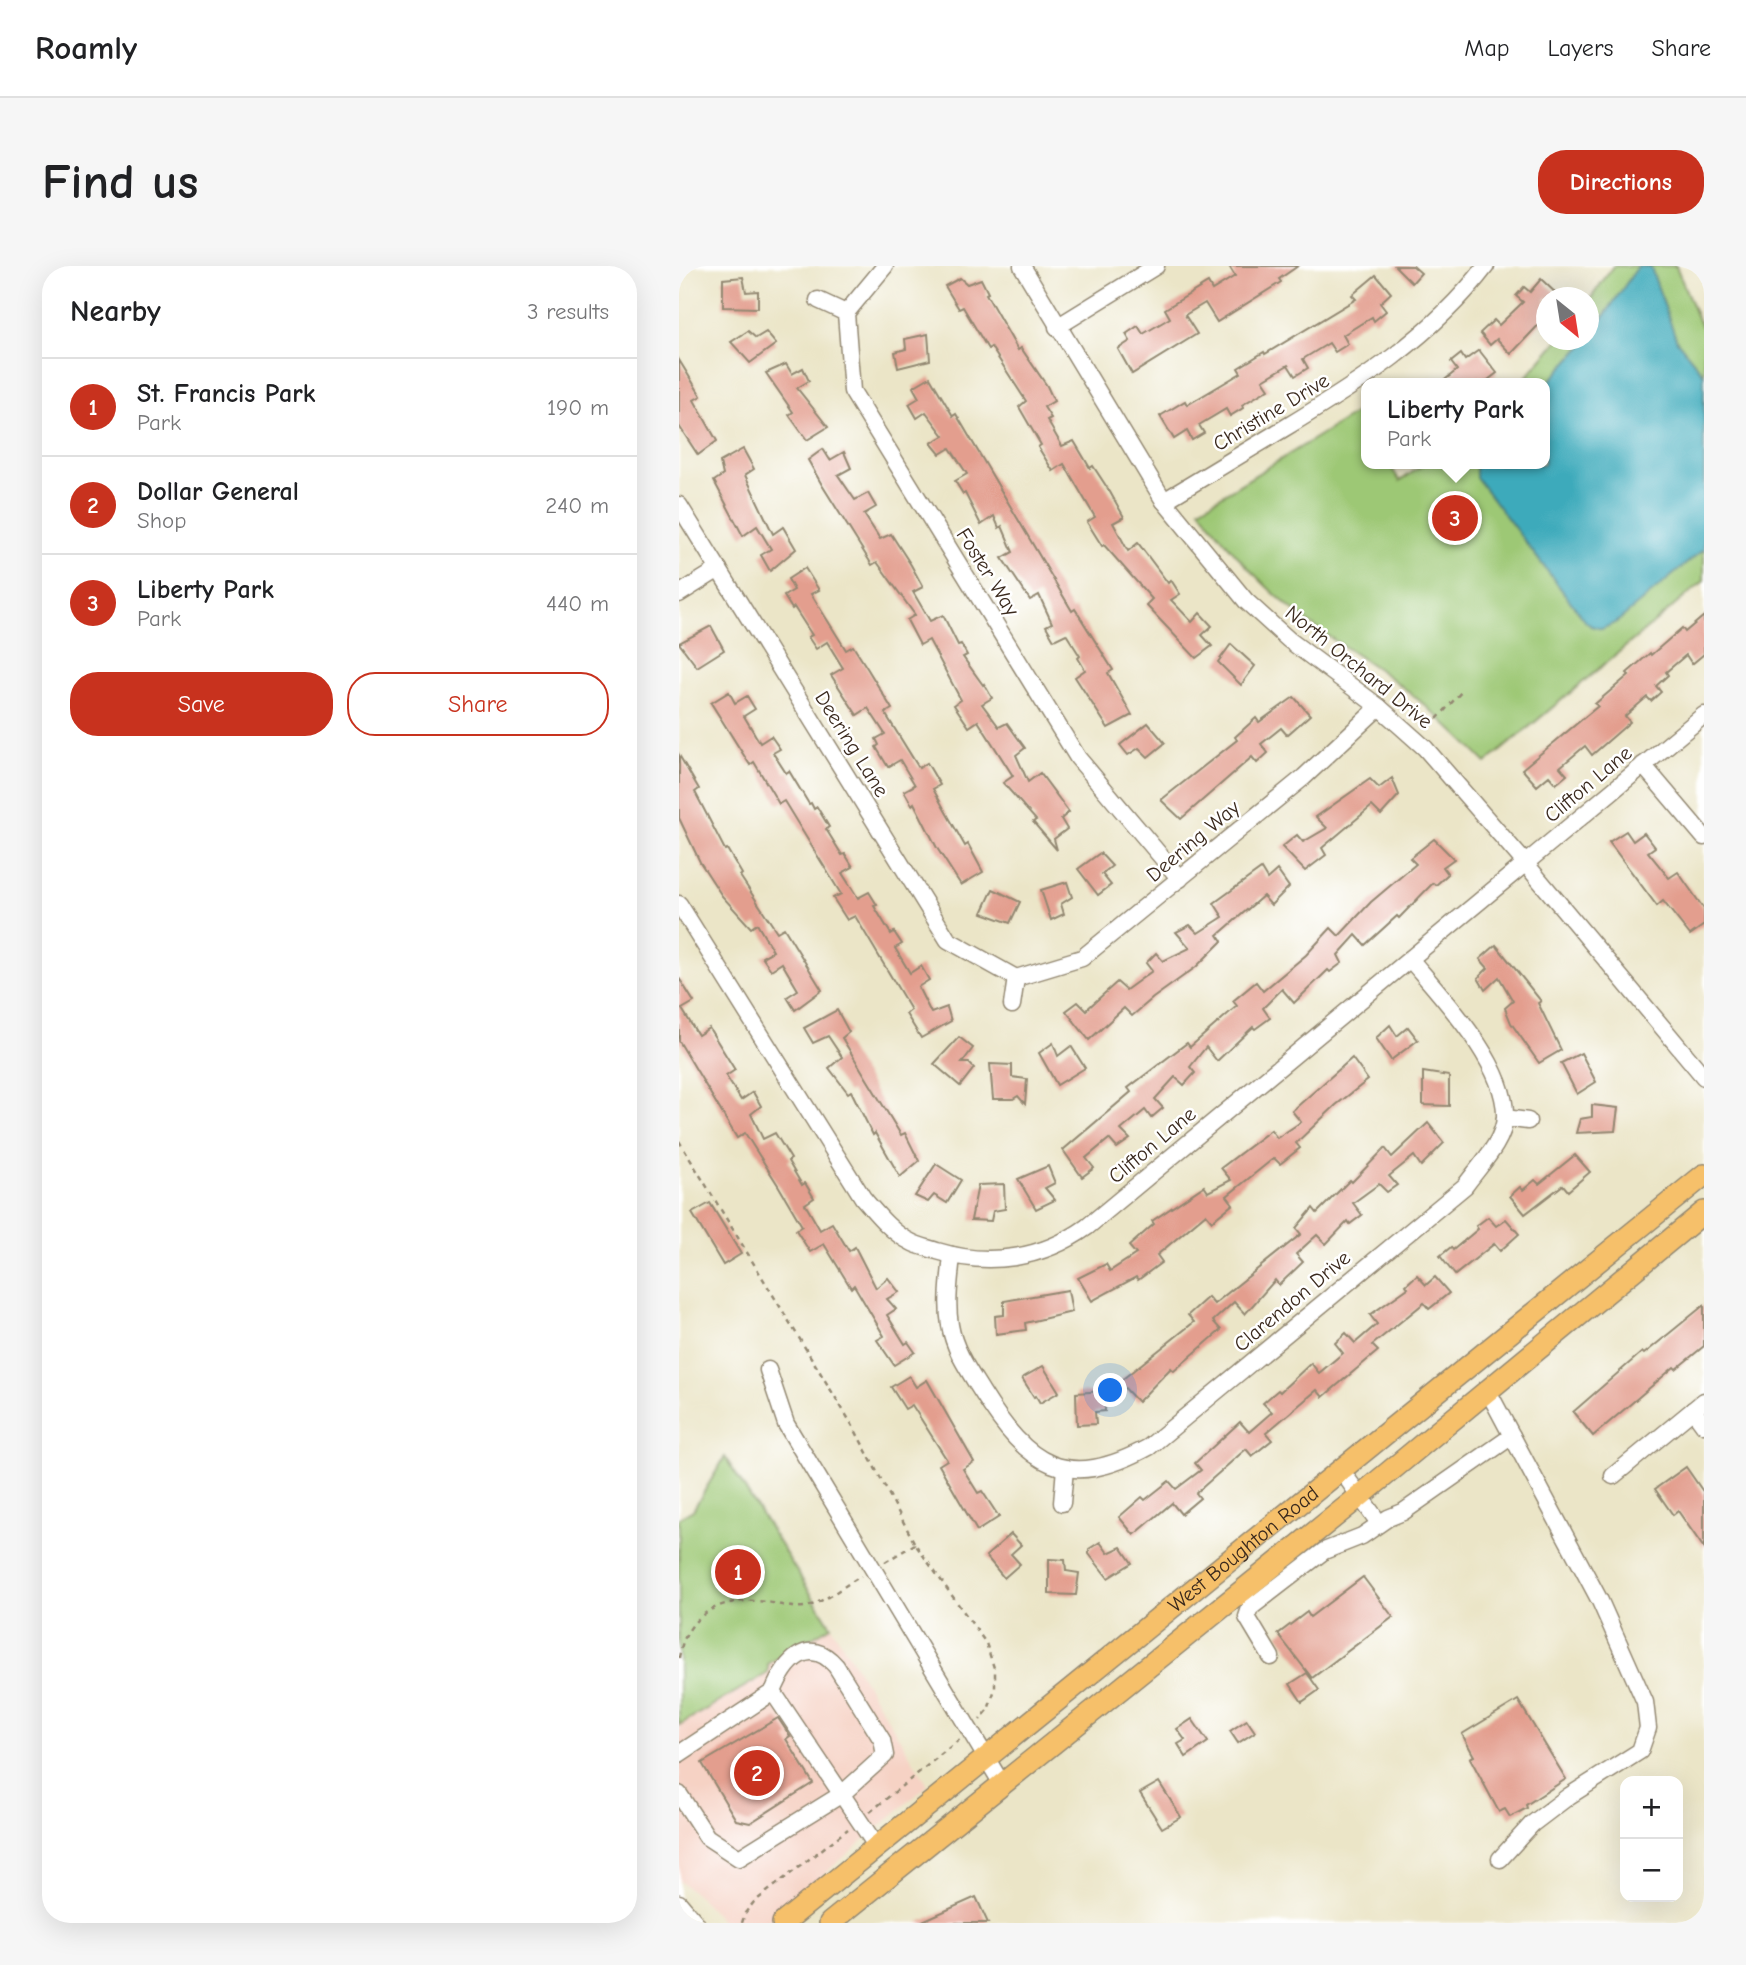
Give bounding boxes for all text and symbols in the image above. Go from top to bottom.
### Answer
text: Roamly [35,29,137,67]
text: Map [1464,34,1510,62]
text: Layers [1548,34,1613,62]
text: Share [1651,34,1711,62]
button: Directions [1538,150,1704,214]
text: Find us [42,154,198,210]
north arrow [1536,287,1599,350]
text: Nearby [70,294,161,329]
text: 3 results [527,298,609,325]
street label: Christine Drive [1209,368,1333,456]
popup [1361,378,1550,469]
text: St. Francis Park [137,379,315,409]
text: 1 [88,394,98,421]
text: 190 m [547,394,609,421]
text: Liberty Park [1387,395,1524,425]
text: Park [137,409,181,436]
text: Park [1387,425,1431,452]
text: Dollar General [137,477,299,507]
text: 2 [87,492,99,519]
text: 240 m [545,492,609,519]
pin: 3 [1432,492,1478,544]
text: Shop [137,507,186,534]
street label: Foster Way [952,524,1025,621]
text: Liberty Park [137,575,274,605]
text: 3 [87,590,99,617]
text: 440 m [546,590,609,617]
street label: North Orchard Drive [1281,600,1437,734]
text: Park [137,605,181,632]
button: Save [70,672,333,736]
button: Share [347,672,609,736]
street label: Deering Lane [810,687,894,801]
street label: Clifton Lane [1540,741,1636,827]
street label: Deering Way [1142,795,1245,887]
street label: Clifton Lane [1104,1102,1200,1188]
street label: Clarendon Drive [1229,1245,1355,1357]
your location [1093,1373,1127,1407]
street label: West Boughton Road [1163,1481,1323,1617]
pin: 1 [715,1546,761,1598]
pin: 2 [734,1747,780,1799]
map controls [1620,1776,1683,1902]
button: + [1620,1776,1683,1839]
button: − [1620,1839,1683,1902]

